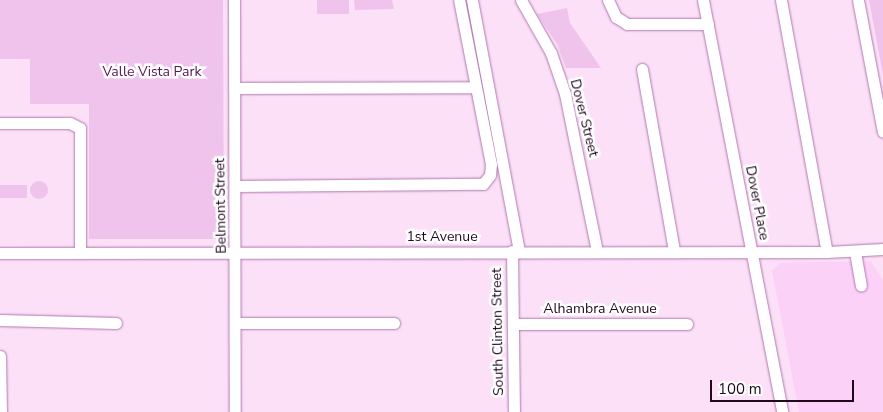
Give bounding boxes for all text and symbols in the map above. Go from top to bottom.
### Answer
park label: Valle Vista Park [103,64,201,80]
street label: Dover Street [566,77,602,159]
street label: Belmont Street [212,158,230,254]
street label: Dover Place [742,164,772,242]
street label: 1st Avenue [406,229,478,245]
street label: South Clinton Street [488,268,508,396]
street label: Alhambra Avenue [543,301,657,317]
scale bar [713,370,857,402]
text: 100 m [718,379,762,399]

